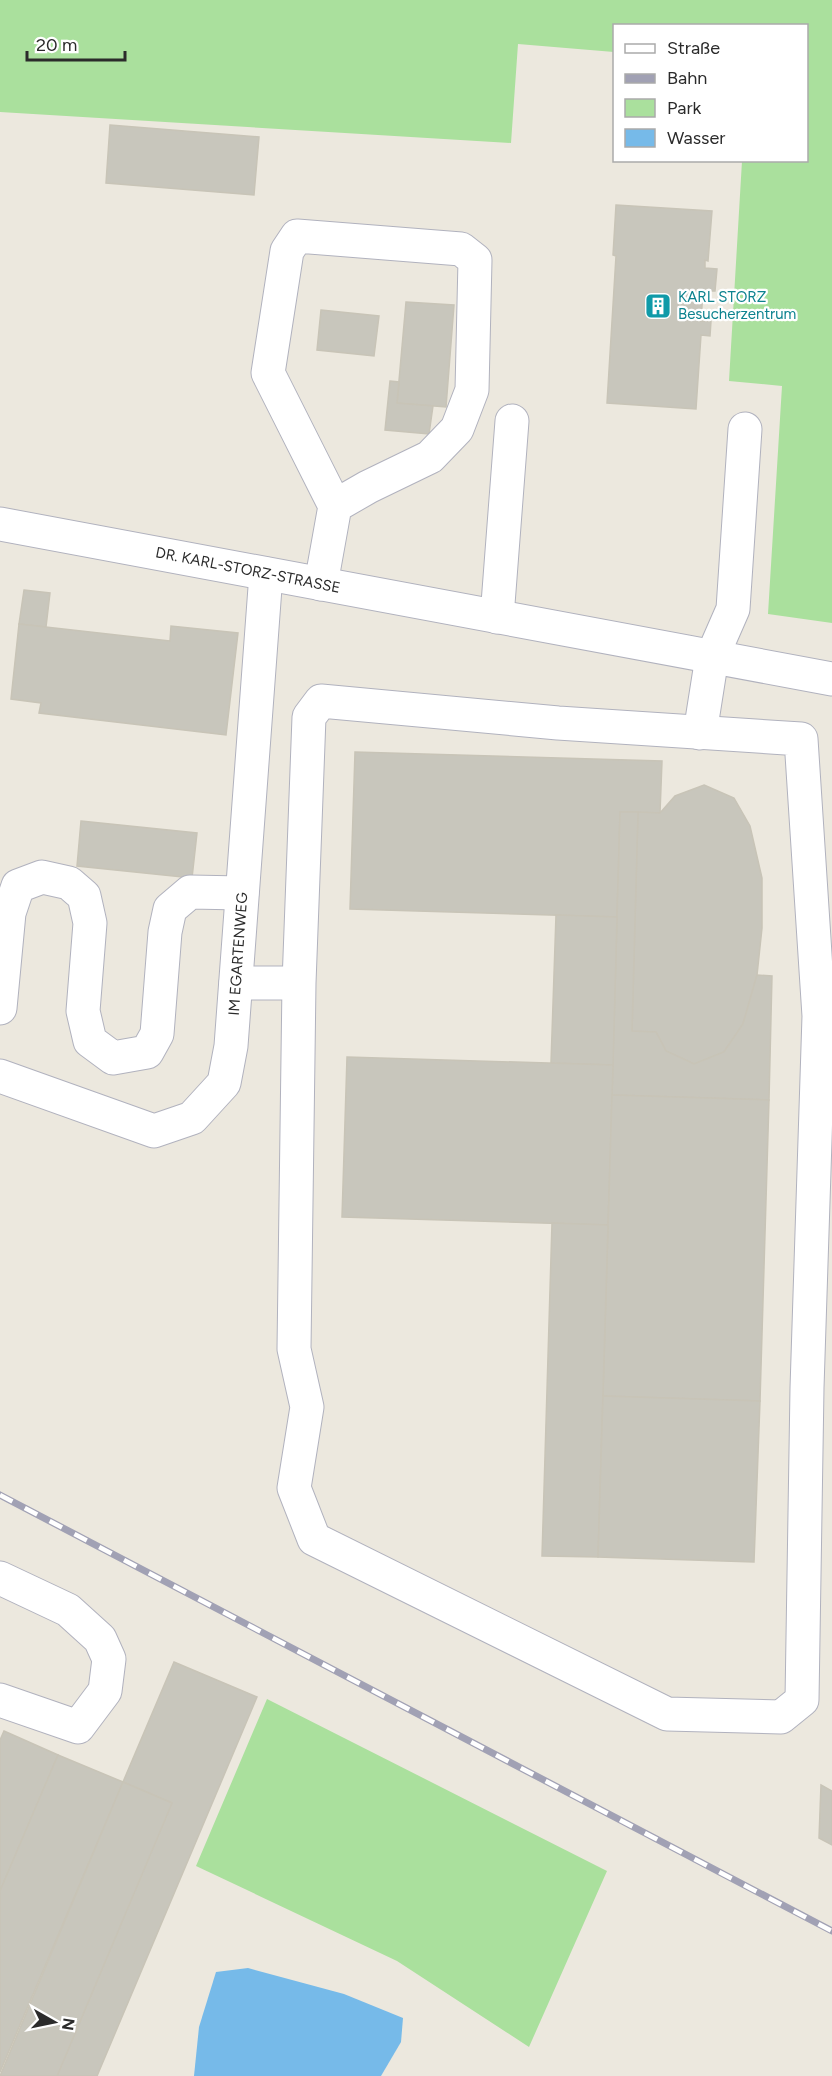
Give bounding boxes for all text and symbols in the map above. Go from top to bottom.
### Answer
scale bar [27,24,124,62]
legend [613,24,808,162]
text: 20 m [36,34,77,56]
text: Straße [667,37,720,59]
text: Bahn [667,67,707,89]
text: Park [667,97,702,119]
text: Wasser [667,127,725,149]
place label: KARL STORZ Besucherzentrum [678,288,796,323]
building icon: KARL STORZ Besucherzentrum [643,291,673,321]
street label: DR. KARL-STORZ-STRASSE [154,543,342,597]
street label: IM EGARTENWEG [225,892,251,1016]
north arrow [24,1992,84,2052]
text: N [58,2017,79,2032]

